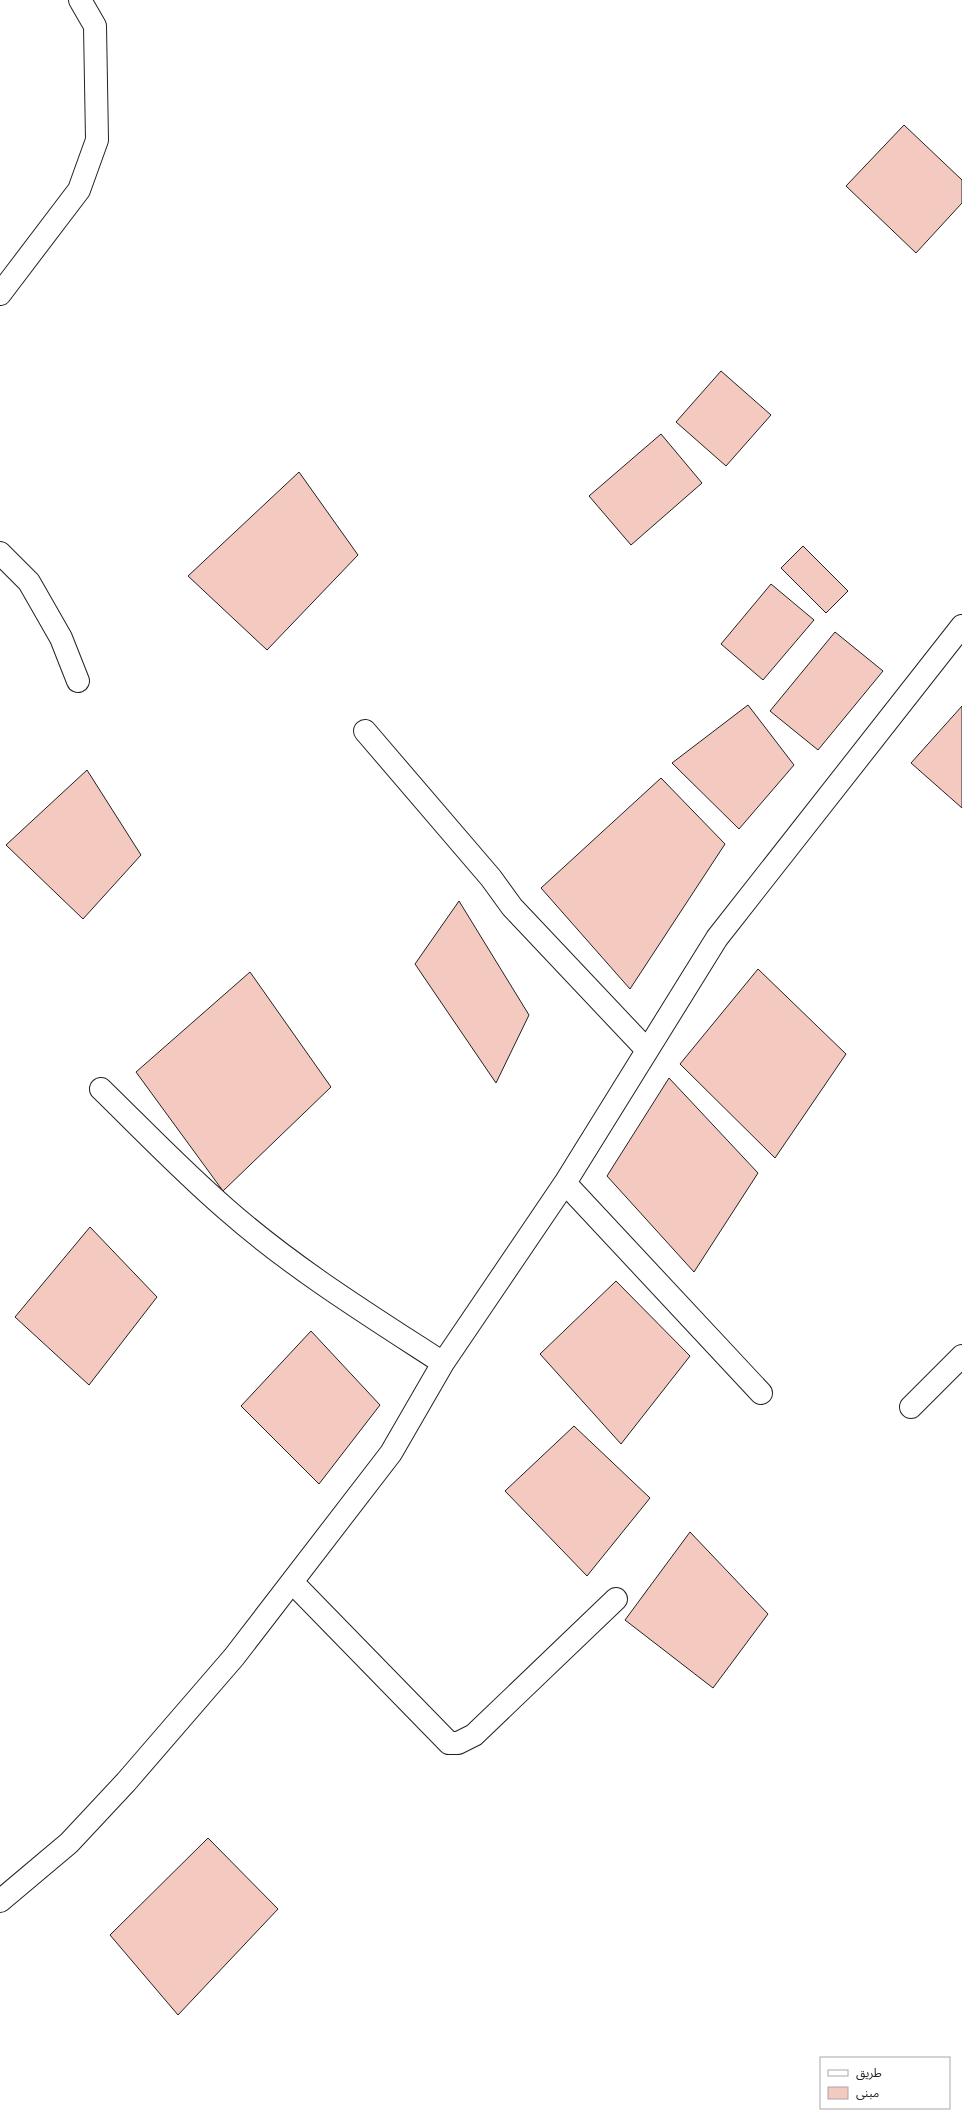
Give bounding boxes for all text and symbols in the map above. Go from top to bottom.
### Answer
legend [820,2057,950,2109]
text: طريق [856,2065,882,2081]
text: مبنى [856,2085,879,2101]

